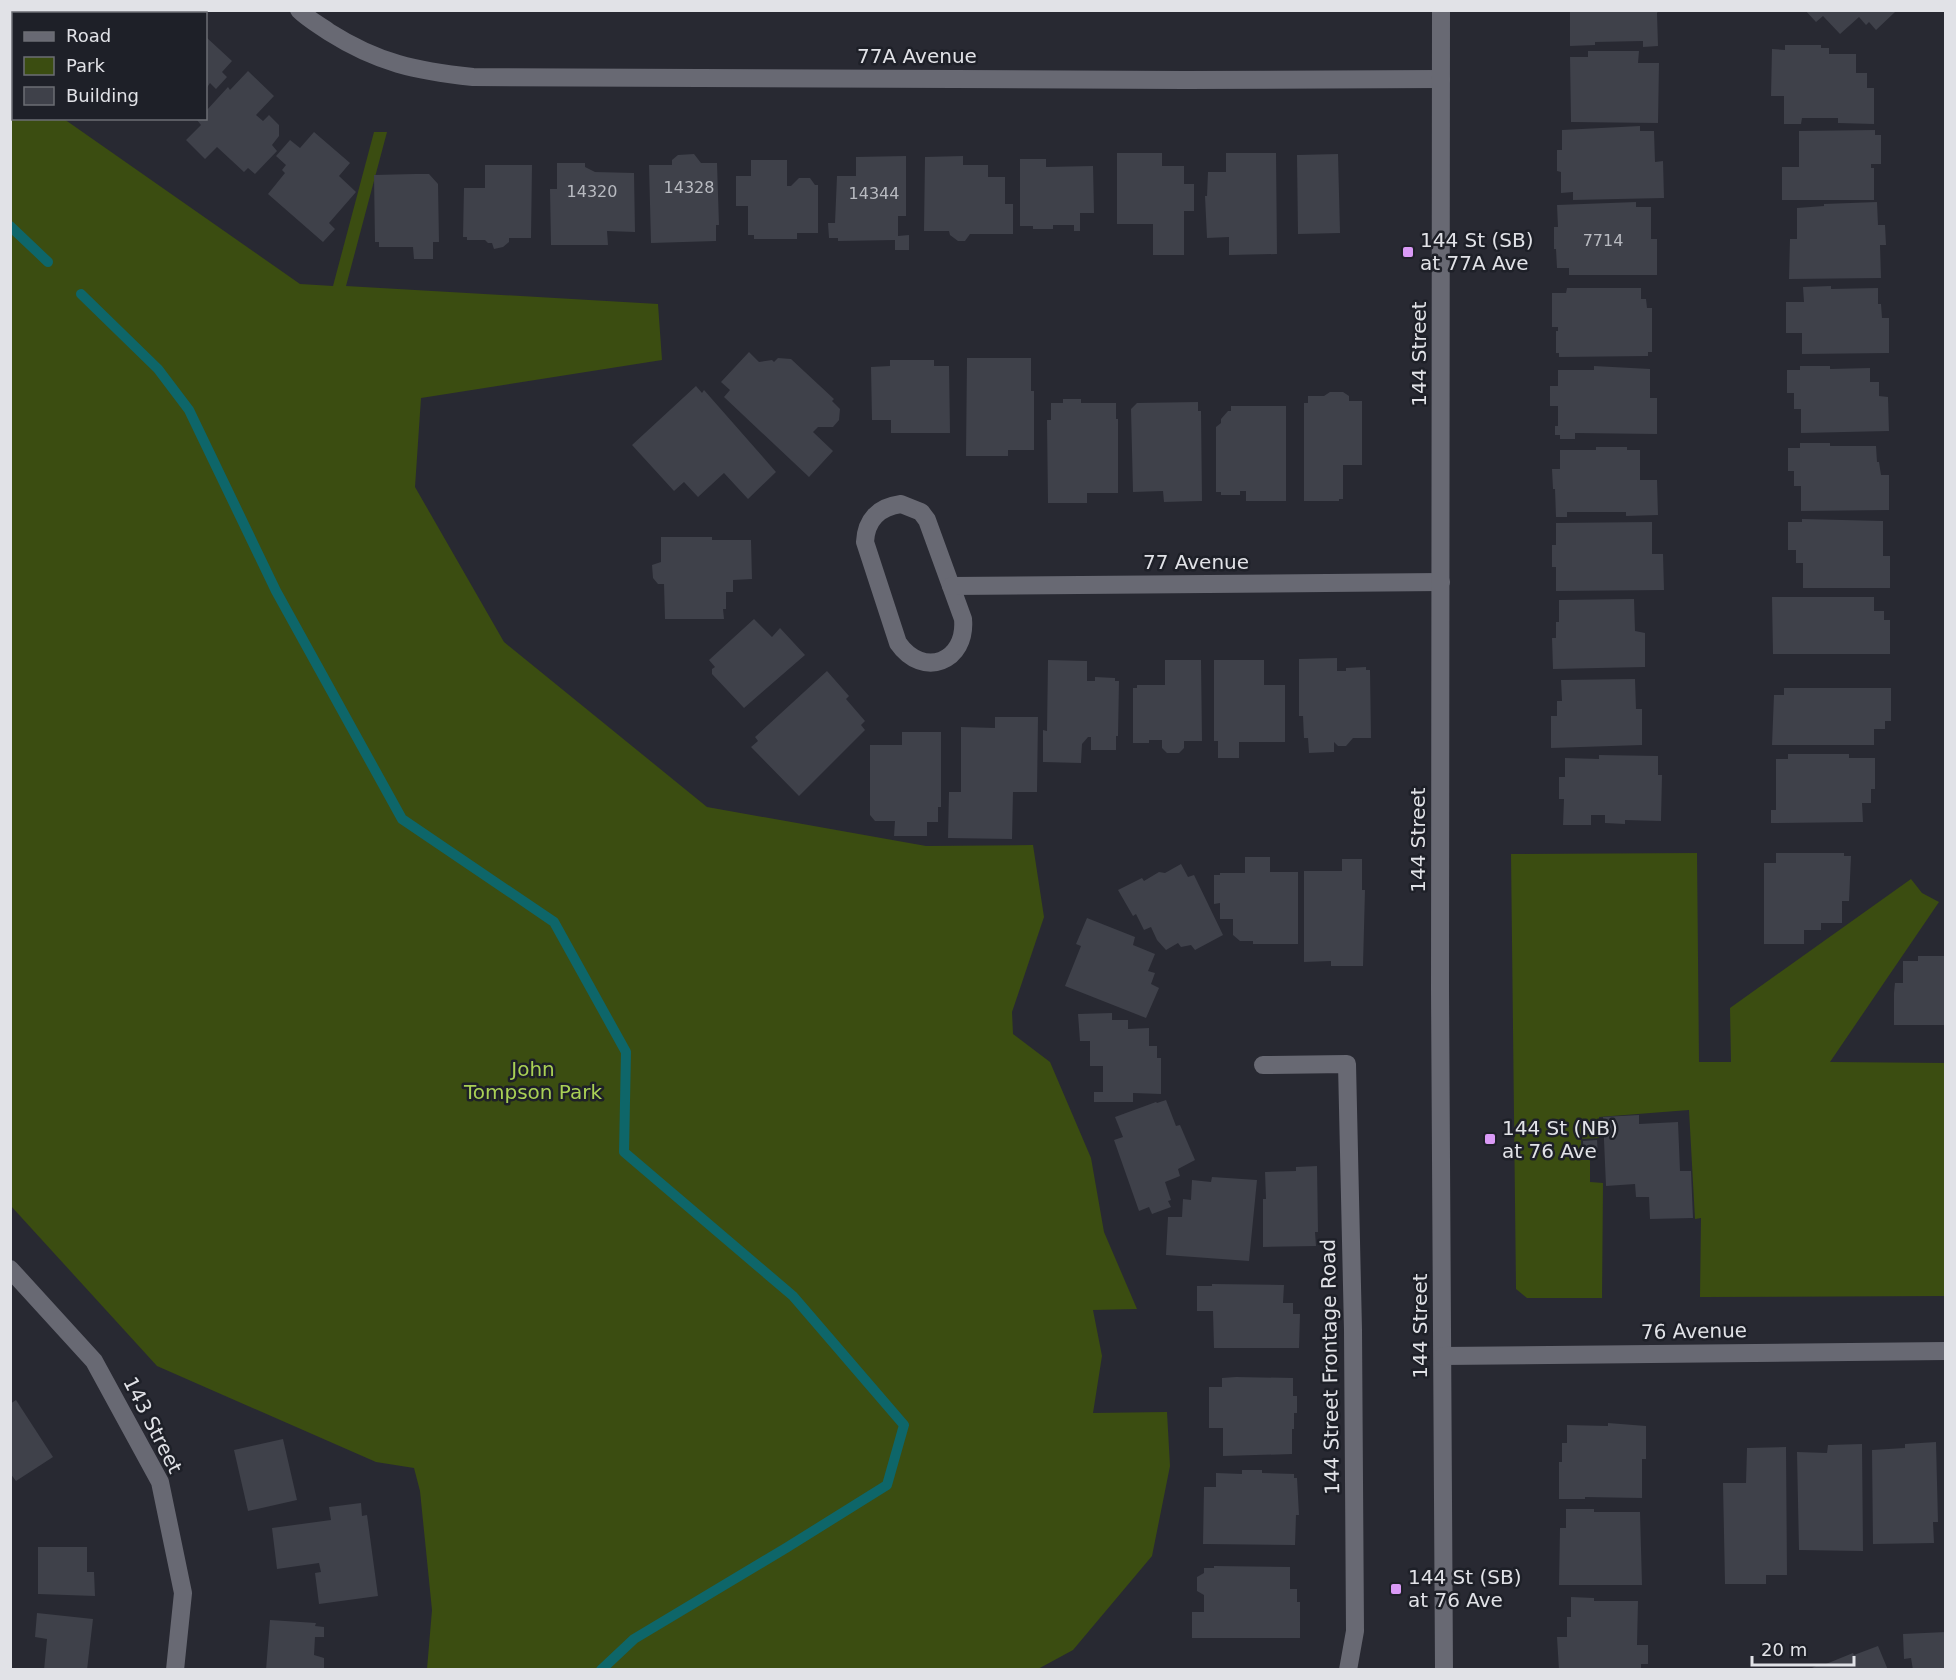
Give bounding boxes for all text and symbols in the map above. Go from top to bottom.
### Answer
legend [12,12,207,120]
text: Road [66,25,111,46]
street label: 77A Avenue [857,44,977,68]
text: Park [66,55,105,76]
text: Building [66,85,139,106]
house number: 14328 [664,178,714,197]
house number: 14320 [567,182,617,201]
house number: 14344 [849,184,899,203]
place label: 144 St (SB) at 77A Ave [1420,228,1533,275]
house number: 7714 [1583,231,1623,250]
marker: 144 St (SB) at 77A Ave [1401,245,1415,259]
street label: 144 Street [1407,301,1431,407]
street label: 77 Avenue [1143,550,1249,574]
street label: 144 Street [1406,787,1430,893]
park label: John Tompson Park [463,1057,602,1104]
place label: 144 St (NB) at 76 Ave [1502,1116,1618,1163]
marker: 144 St (NB) at 76 Ave [1483,1132,1497,1146]
street label: 144 Street Frontage Road [1316,1239,1344,1495]
street label: 144 Street [1408,1273,1432,1379]
street label: 76 Avenue [1641,1318,1747,1344]
street label: 143 Street [118,1373,188,1477]
place label: 144 St (SB) at 76 Ave [1408,1565,1521,1612]
marker: 144 St (SB) at 76 Ave [1389,1582,1403,1596]
scale bar [1752,1629,1854,1667]
text: 20 m [1761,1639,1807,1660]

